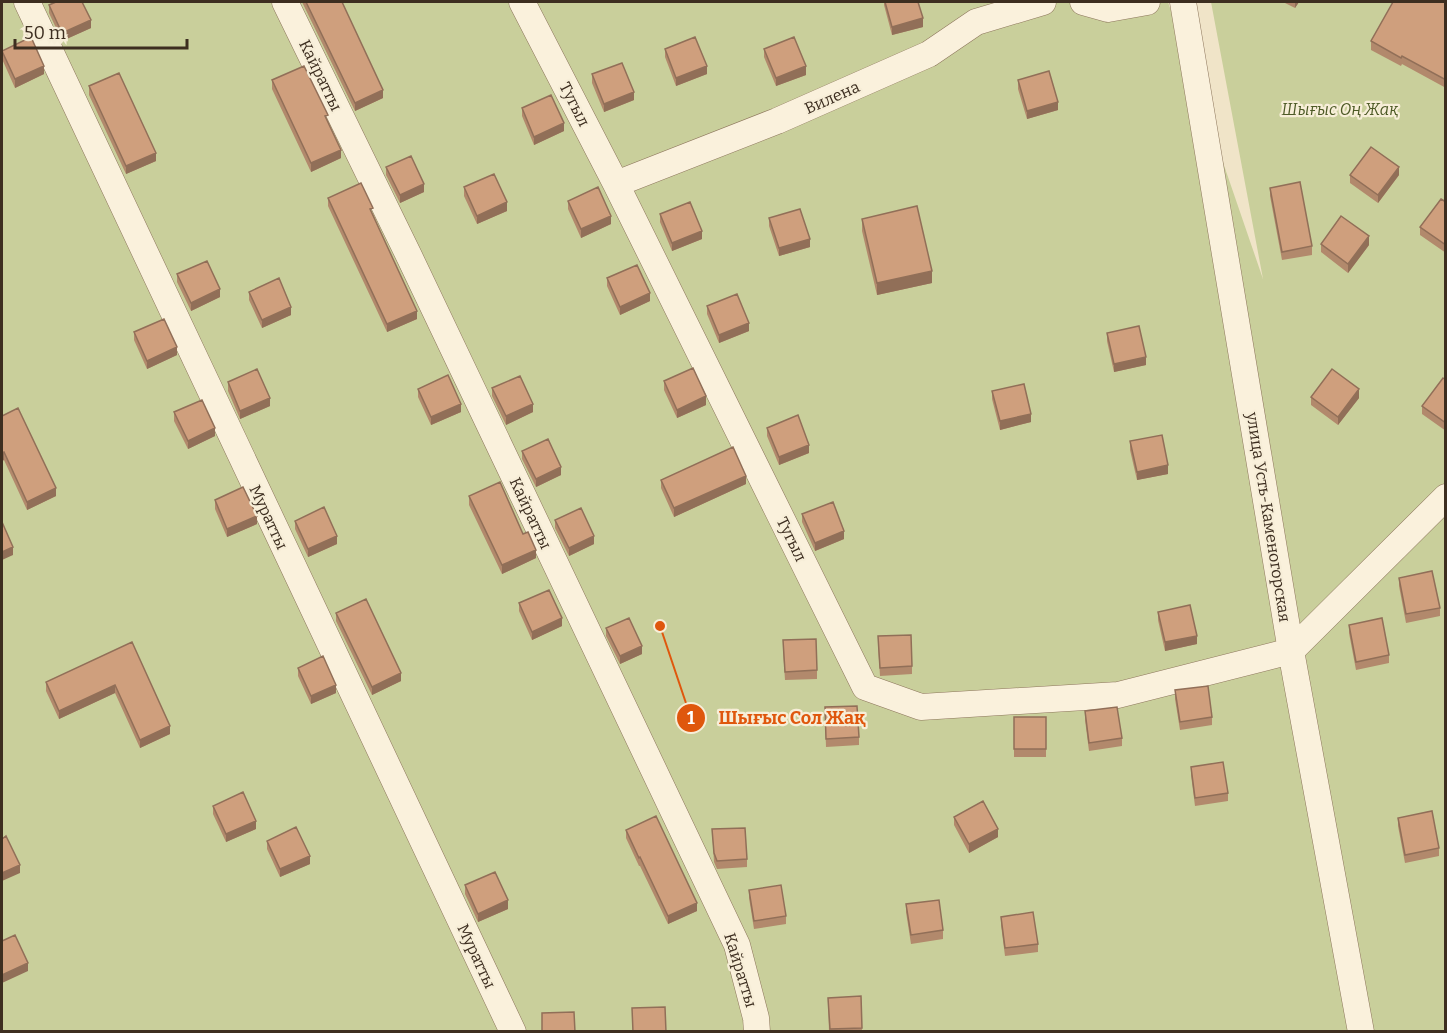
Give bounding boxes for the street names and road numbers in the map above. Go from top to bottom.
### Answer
street label: Кайратты [295,37,346,114]
street label: Вилена [802,77,863,118]
street label: Тугыл [555,79,594,130]
street label: улица Усть-Каменогорская [1242,410,1295,623]
street label: Кайратты [506,474,555,552]
street label: Муратты [245,482,292,553]
street label: Тугыл [773,514,810,565]
street label: Муратты [453,921,500,992]
street label: Кайратты [720,931,761,1010]

